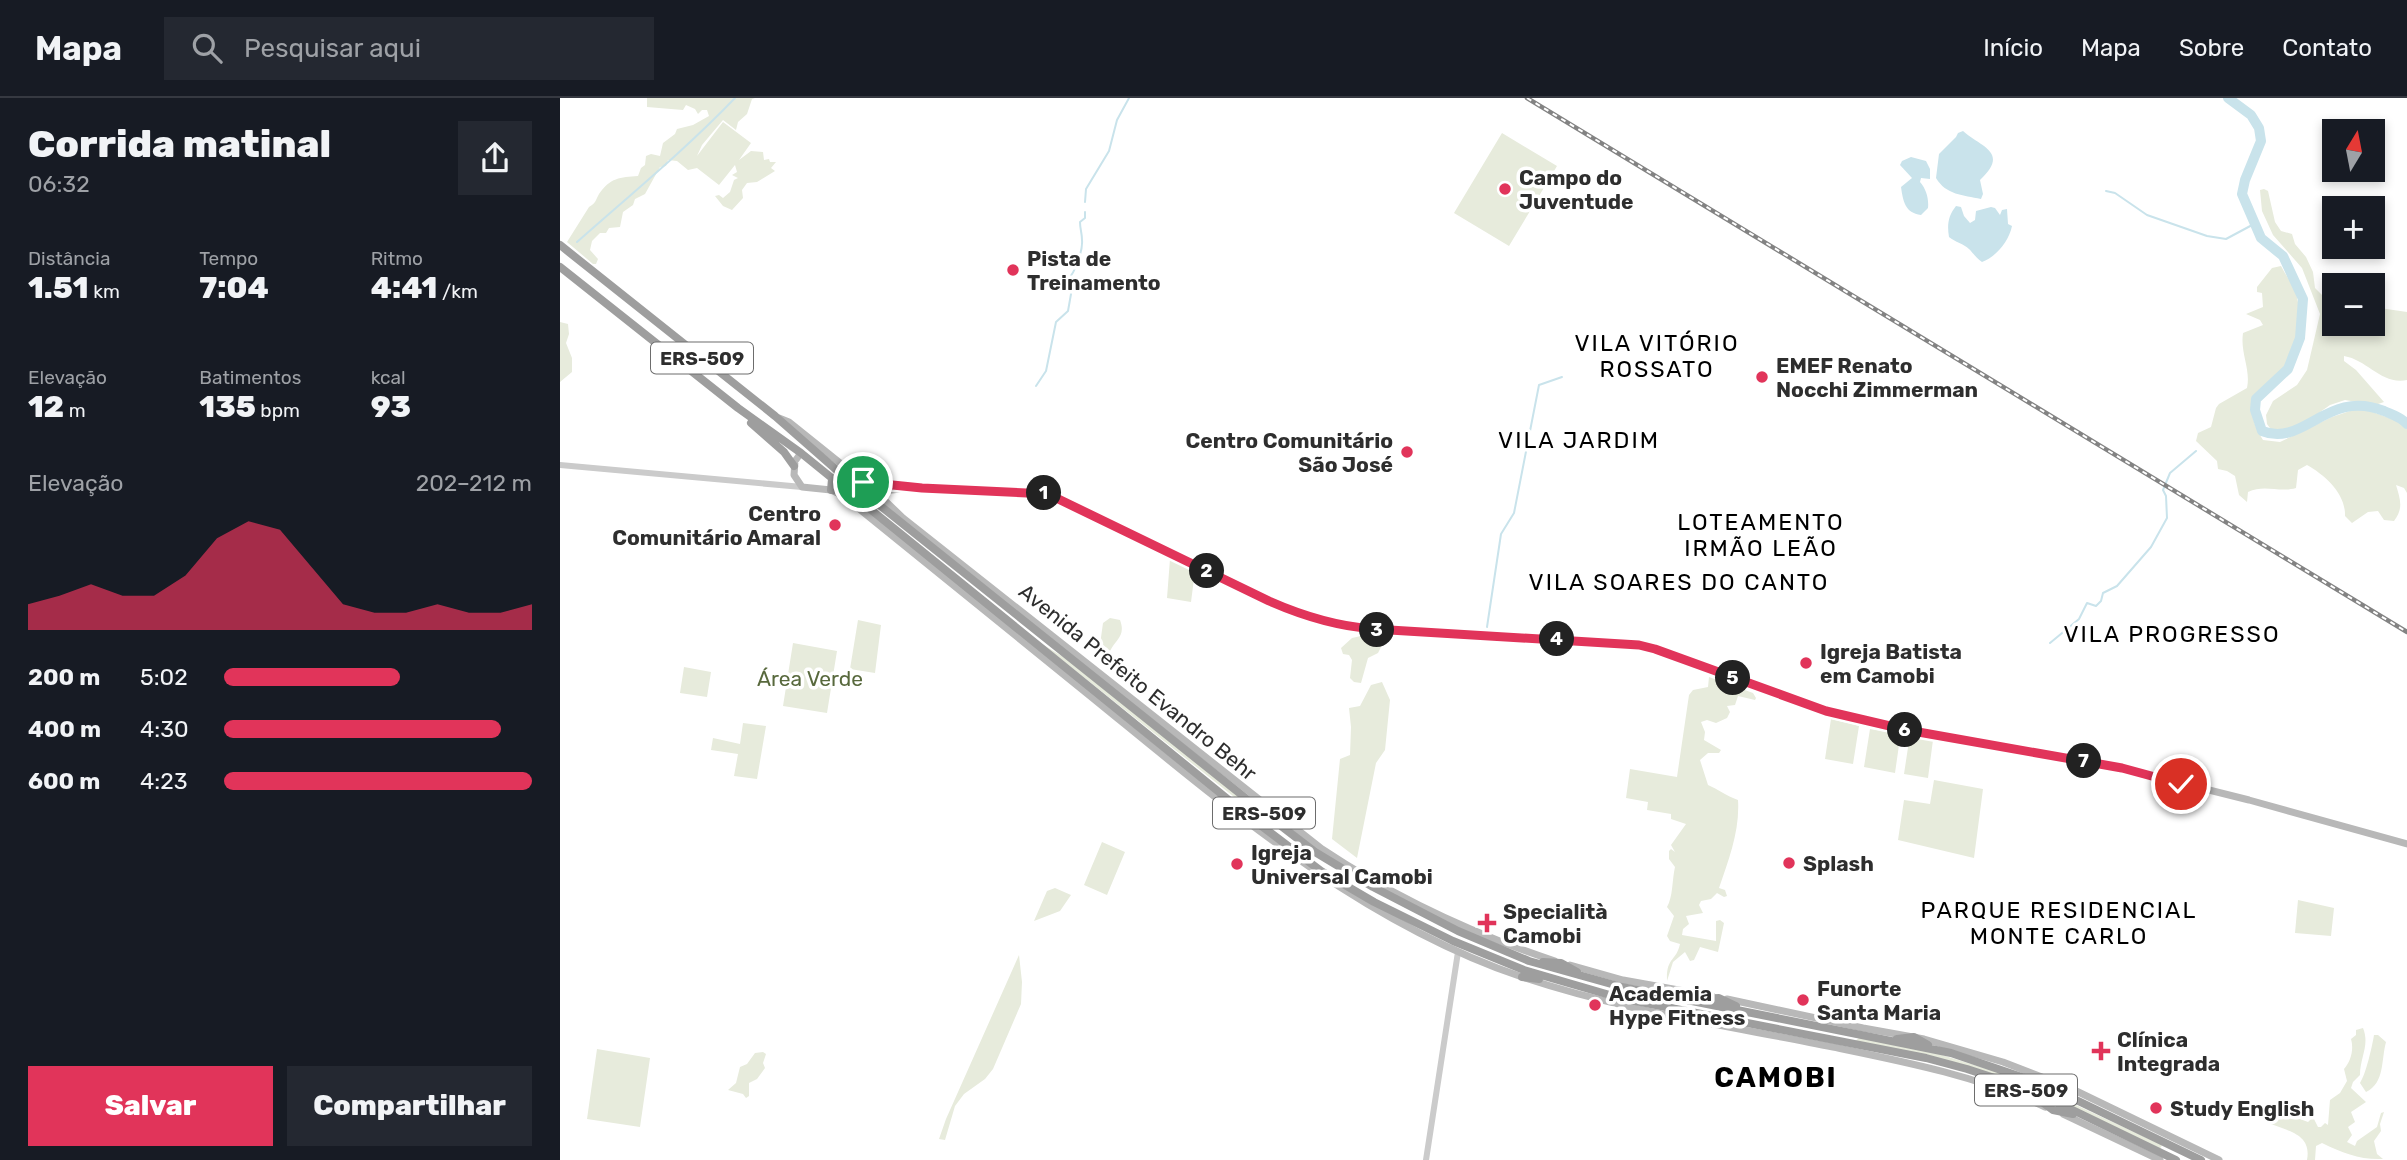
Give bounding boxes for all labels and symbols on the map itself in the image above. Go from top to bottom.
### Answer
north arrow [2322,119,2385,182]
place label: Campo do Juventude [1519,165,1633,214]
marker: Campo do Juventude [1497,181,1513,197]
place label: Pista de Treinamento [1027,246,1161,295]
marker: Pista de Treinamento [1005,262,1021,278]
district label: VILA VITÓRIO ROSSATO [1575,329,1739,383]
road number: ERS-509 [651,342,753,374]
place label: EMEF Renato Nocchi Zimmerman [1776,353,1978,402]
marker: EMEF Renato Nocchi Zimmerman [1754,369,1770,385]
district label: VILA JARDIM [1498,426,1660,454]
place label: Centro Comunitário São José [1185,428,1393,477]
marker: Centro Comunitário São José [1399,444,1415,460]
pin [833,452,893,512]
pin: 1 [1026,476,1062,510]
place label: Centro Comunitário Amaral [612,501,821,550]
district label: LOTEAMENTO IRMÃO LEÃO [1677,508,1845,562]
marker: Centro Comunitário Amaral [827,517,843,533]
pin: 2 [1190,554,1224,588]
district label: VILA SOARES DO CANTO [1529,568,1829,596]
street label: Avenida Prefeito Evandro Behr [1014,578,1262,786]
pin: 3 [1360,612,1394,648]
district label: VILA PROGRESSO [2064,620,2280,648]
pin: 4 [1539,622,1574,656]
place label: Igreja Batista em Camobi [1820,639,1962,688]
marker: Igreja Batista em Camobi [1798,655,1814,671]
pin: 5 [1716,660,1750,696]
park label: Área Verde [757,666,863,691]
pin: 6 [1888,712,1922,748]
pin: 7 [2066,744,2102,778]
pin [2151,754,2211,814]
road number: ERS-509 [1213,798,1315,828]
place label: Igreja Universal Camobi [1251,840,1433,889]
place label: Splash [1803,851,1874,876]
marker: Splash [1781,855,1797,871]
marker: Igreja Universal Camobi [1229,856,1245,872]
district label: PARQUE RESIDENCIAL MONTE CARLO [1921,896,2197,950]
place label: Specialità Camobi [1503,899,1608,948]
marker: Specialità Camobi [1477,913,1497,933]
place label: Funorte Santa Maria [1817,976,1941,1025]
place label: Academia Hype Fitness [1609,981,1745,1030]
marker: Funorte Santa Maria [1795,992,1811,1008]
marker: Academia Hype Fitness [1587,997,1603,1013]
place label: Clínica Integrada [2117,1027,2220,1076]
marker: Clínica Integrada [2091,1041,2111,1061]
district label: CAMOBI [1714,1061,1838,1094]
road number: ERS-509 [1975,1074,2077,1106]
place label: Study English [2170,1096,2314,1121]
marker: Study English [2148,1100,2164,1116]

